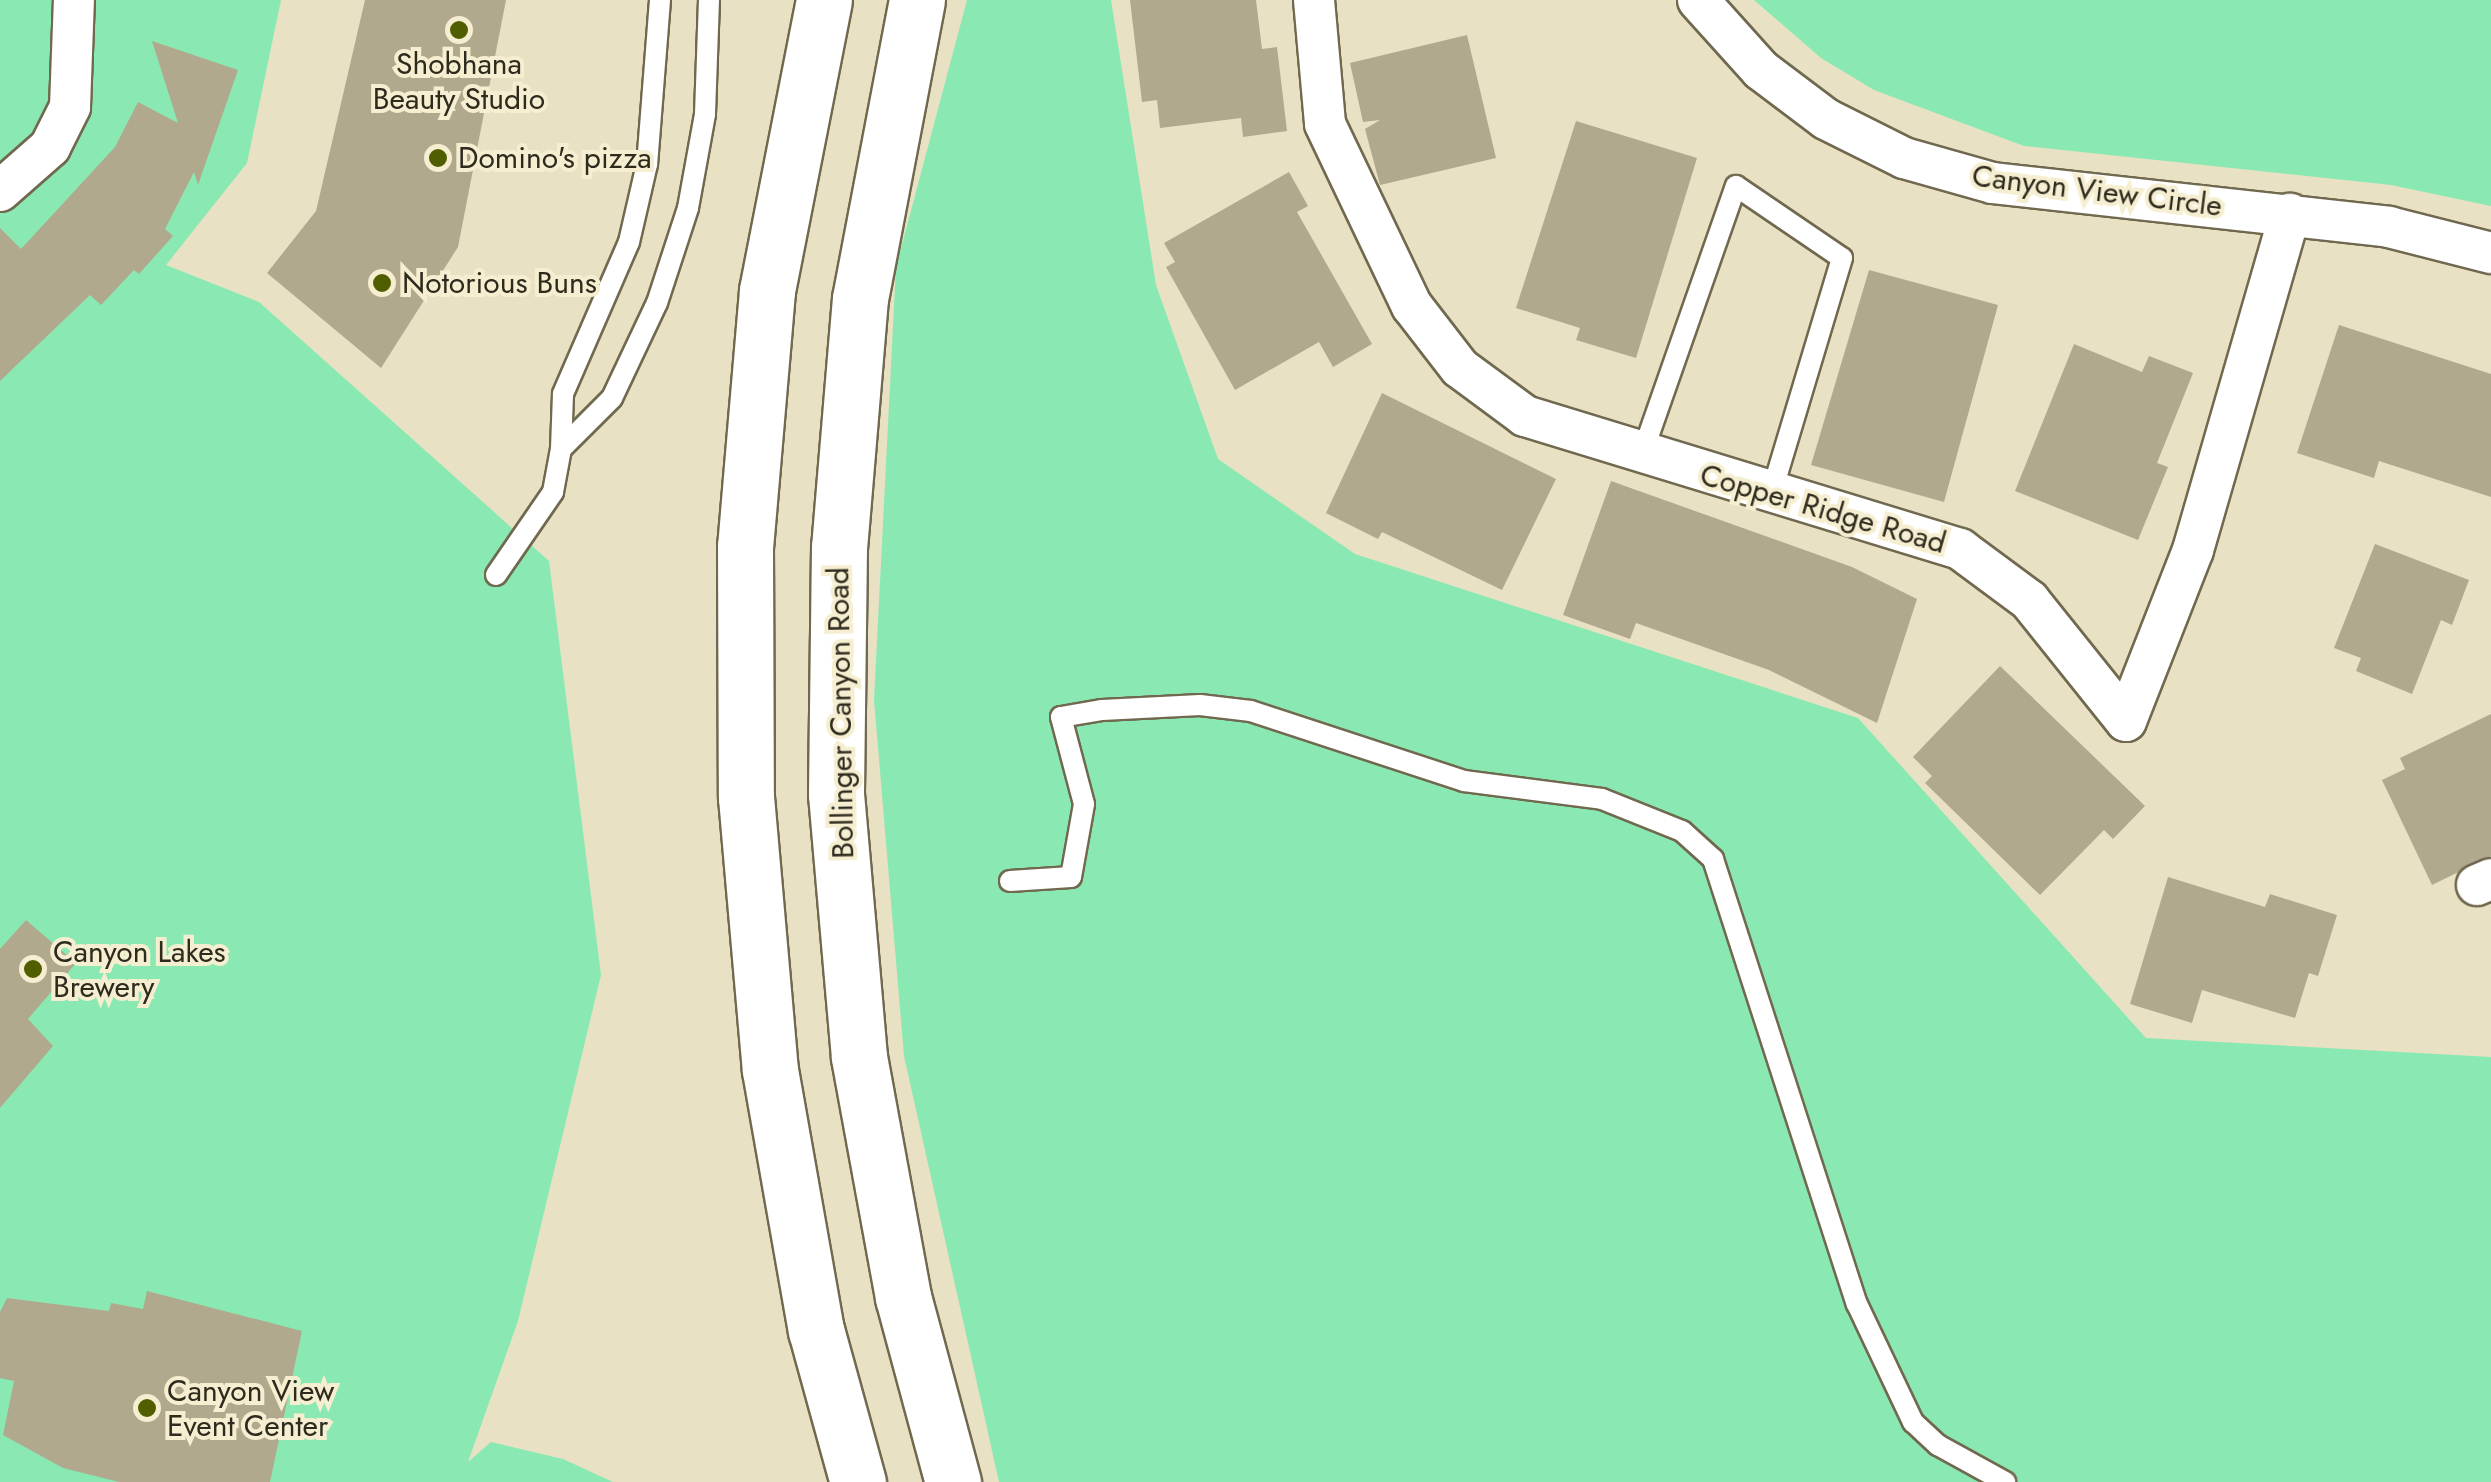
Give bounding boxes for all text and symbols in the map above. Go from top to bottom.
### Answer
marker: Shobhana Beauty Studio [448,19,470,41]
place label: Shobhana Beauty Studio [373,46,545,116]
place label: Domino's pizza [458,140,652,176]
marker: Domino's pizza [427,147,449,169]
street label: Canyon View Circle [1970,158,2224,224]
place label: Notorious Buns [402,265,597,301]
marker: Notorious Buns [371,272,393,294]
street label: Copper Ridge Road [1696,457,1950,561]
street label: Bollinger Canyon Road [820,567,862,859]
place label: Canyon Lakes Brewery [53,934,226,1004]
marker: Canyon Lakes Brewery [22,958,44,980]
place label: Canyon View Event Center [167,1373,334,1444]
marker: Canyon View Event Center [136,1397,158,1419]

